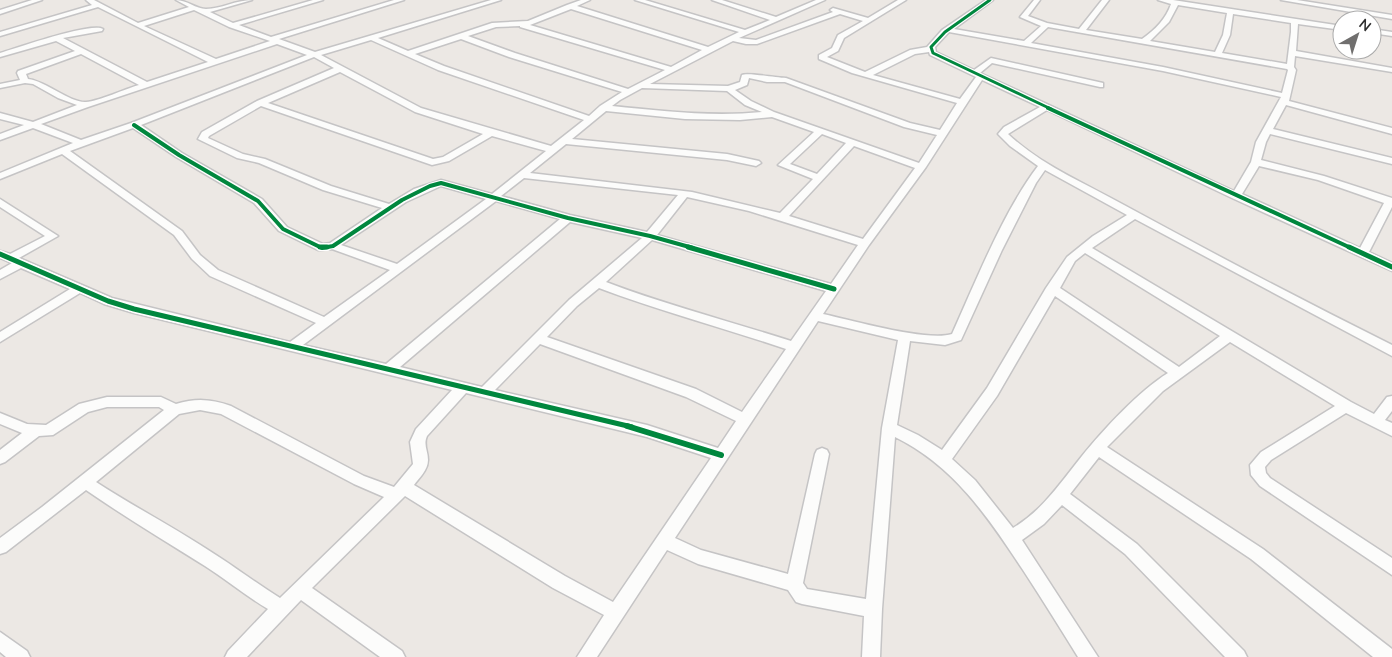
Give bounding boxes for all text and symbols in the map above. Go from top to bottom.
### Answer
north arrow [1332,10,1382,60]
text: N [1355,15,1375,36]

